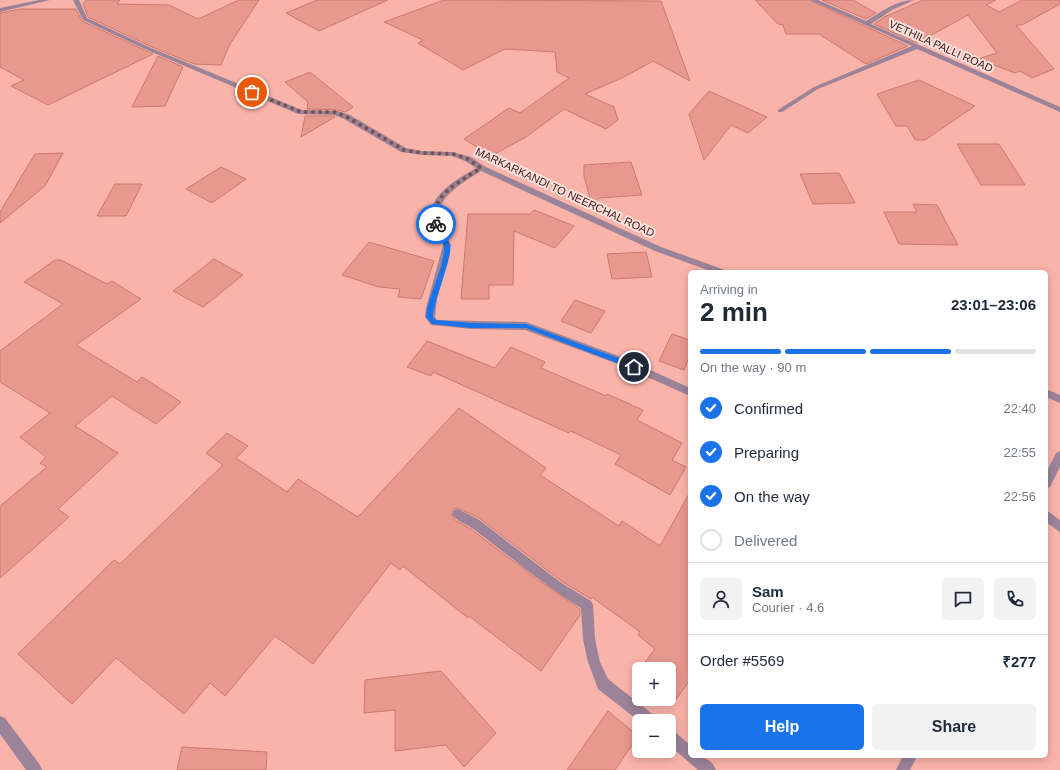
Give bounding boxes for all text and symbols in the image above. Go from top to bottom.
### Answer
street label: VETHILA PALLI ROAD [887,18,995,74]
pin [235,75,269,109]
icon: bag [241,81,263,103]
street label: MARKARKANDI TO NEERCHAL ROAD [474,145,656,239]
courier [416,204,456,244]
icon: bike [425,213,447,235]
text: Arriving in [700,282,758,297]
text: 23:01–23:06 [951,296,1036,313]
text: 2 min [700,297,768,327]
pin [617,350,651,384]
icon: home [623,356,645,378]
text: On the way · 90 m [700,360,806,375]
icon: check [700,397,722,419]
text: Confirmed [734,400,803,417]
text: 22:40 [1003,401,1036,416]
icon: check [700,441,722,463]
text: Preparing [734,444,799,461]
text: 22:55 [1003,445,1036,460]
icon: check [700,485,722,507]
text: On the way [734,488,810,505]
text: 22:56 [1003,489,1036,504]
text: Delivered [734,532,797,549]
button: person [700,578,742,620]
button: chat [942,578,984,620]
button: phone [994,578,1036,620]
text: Sam [752,583,784,600]
text: Courier · 4.6 [752,600,824,615]
text: Order #5569 [700,652,784,669]
text: ₹277 [1002,653,1036,670]
map controls [632,662,676,758]
button: + [632,662,676,706]
button: Help [700,704,864,750]
button: Share [872,704,1036,750]
button: − [632,714,676,758]

